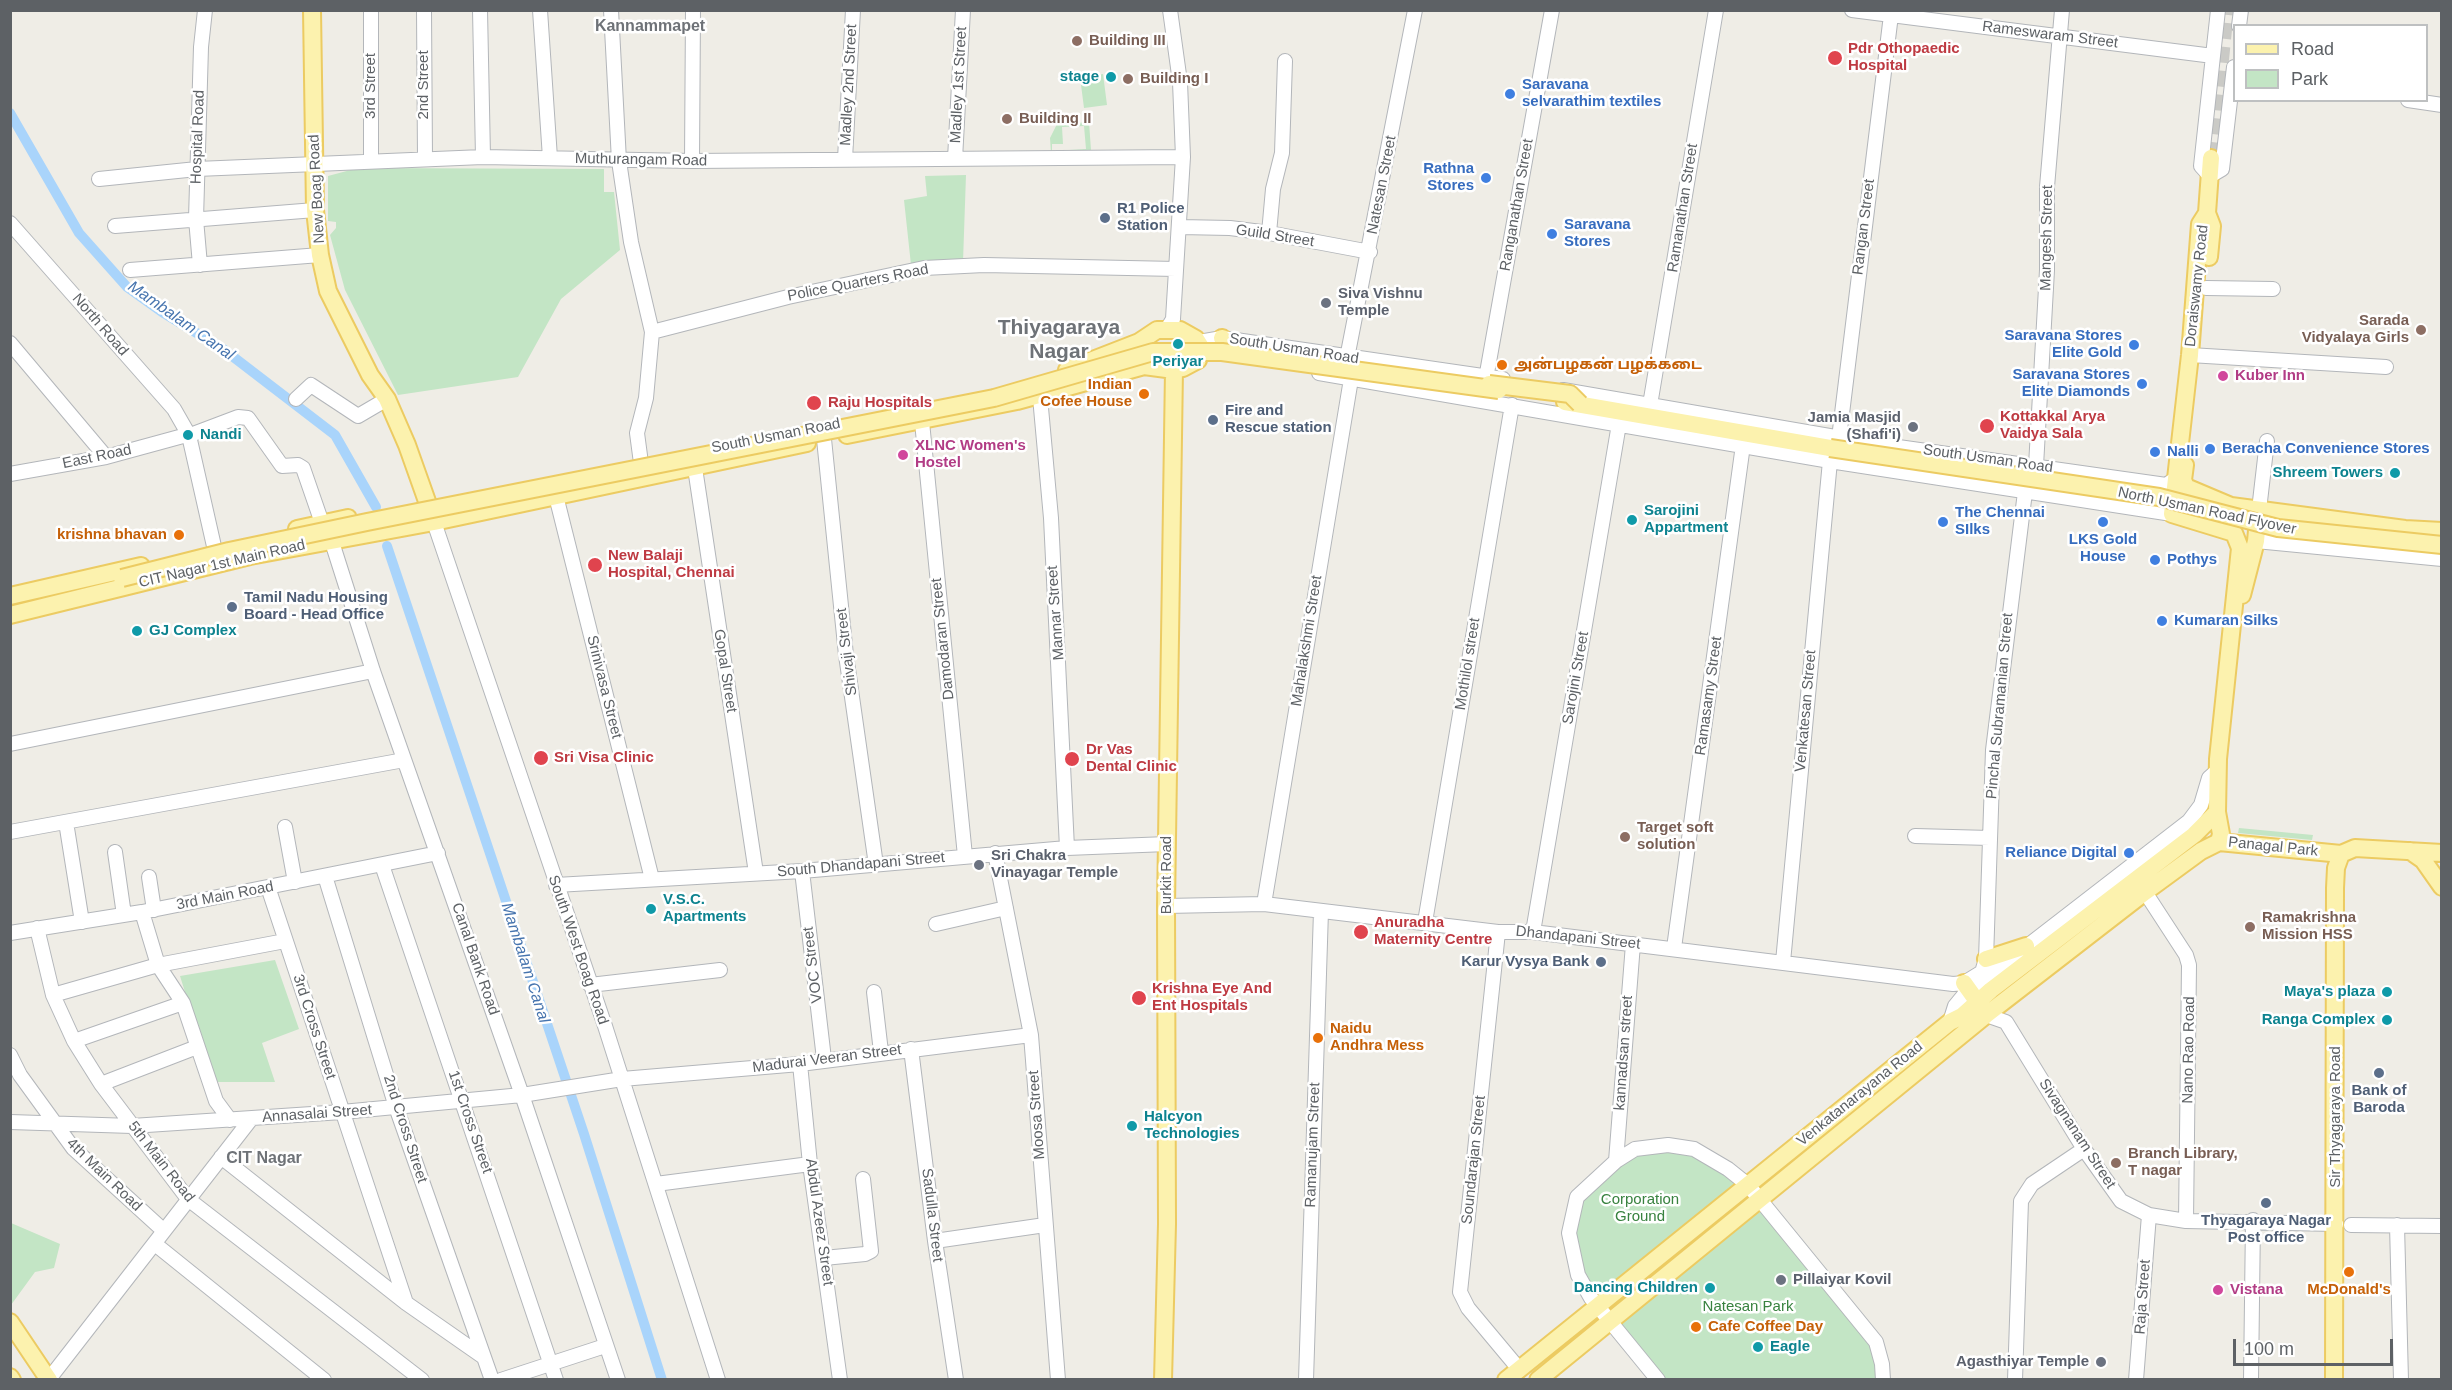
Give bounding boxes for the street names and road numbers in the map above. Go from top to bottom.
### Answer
street label: Rameswaram Street [1981,18,2119,52]
street label: Madley 2nd Street [837,24,861,146]
street label: Madley 1st Street [947,26,971,144]
street label: 2nd Street [415,50,433,120]
street label: 3rd Street [362,53,380,119]
street label: Hospital Road [187,90,209,184]
street label: New Boag Road [305,134,329,244]
street label: Natesan Street [1364,134,1400,236]
street label: Ranganathan Street [1496,137,1538,273]
street label: Ramanathan Street [1664,142,1702,274]
street label: Muthurangam Road [575,150,707,170]
street label: Rangan Street [1849,178,1879,276]
street label: Mangesh Street [2037,185,2057,291]
street label: Guild Street [1234,221,1316,251]
street label: Doraiswamy Road [2182,224,2212,348]
street label: Police Quarters Road [786,260,930,306]
street label: North Road [68,290,132,360]
street label: South Usman Road [1228,330,1360,368]
street label: South Usman Road [710,415,842,457]
street label: East Road [61,441,133,473]
street label: South Usman Road [1922,441,2054,477]
street label: North Usman Road Flyover [2116,483,2298,539]
street label: CIT Nagar 1st Main Road [137,536,307,592]
street label: Mannar Street [1044,565,1068,661]
street label: Mahalakshmi Street [1288,574,1326,708]
street label: Damodaran Street [928,577,958,701]
street label: Shivaji Street [833,607,861,697]
street label: Pinchal Subramanian Street [1983,612,2017,800]
street label: Mothilol street [1452,616,1484,712]
street label: Gopal Street [710,628,740,714]
street label: Sarojini Street [1559,630,1593,726]
street label: Srinivasa Street [582,633,626,741]
street label: Ramasamy Street [1692,635,1726,757]
street label: Venkatesan Street [1792,649,1820,773]
street label: Panagal Park [2227,833,2319,861]
street label: Burkit Road [1158,836,1176,914]
street label: South Dhandapani Street [776,849,946,881]
street label: South West Boag Road [544,873,612,1027]
street label: 3rd Main Road [175,878,275,914]
street label: Canal Bank Road [447,900,503,1018]
street label: Dhandapani Street [1515,923,1641,953]
street label: VOC Street [799,926,827,1004]
street label: 3rd Cross Street [289,972,339,1082]
street label: kannadsan street [1611,995,1637,1111]
street label: Nano Rao Road [2179,996,2199,1104]
street label: Venkatanarayana Road [1793,1038,1927,1150]
street label: Madurai Veeran Street [751,1041,903,1077]
street label: Sir Thyagaraya Road [2327,1046,2345,1188]
street label: 1st Cross Street [444,1068,496,1176]
street label: Moosa Street [1025,1070,1049,1160]
street label: 2nd Cross Street [379,1073,431,1185]
street label: Sivagnanam Street [2035,1076,2119,1192]
street label: Ramanujam Street [1302,1082,1324,1208]
street label: Soundarajan Street [1458,1095,1490,1225]
street label: Annasalai Street [261,1101,373,1127]
street label: 5th Main Road [124,1118,198,1206]
street label: 4th Main Road [63,1135,145,1215]
street label: Abdul Azeez Street [801,1157,837,1287]
street label: Sadulla Street [917,1167,947,1263]
street label: Raja Street [2131,1259,2155,1335]

